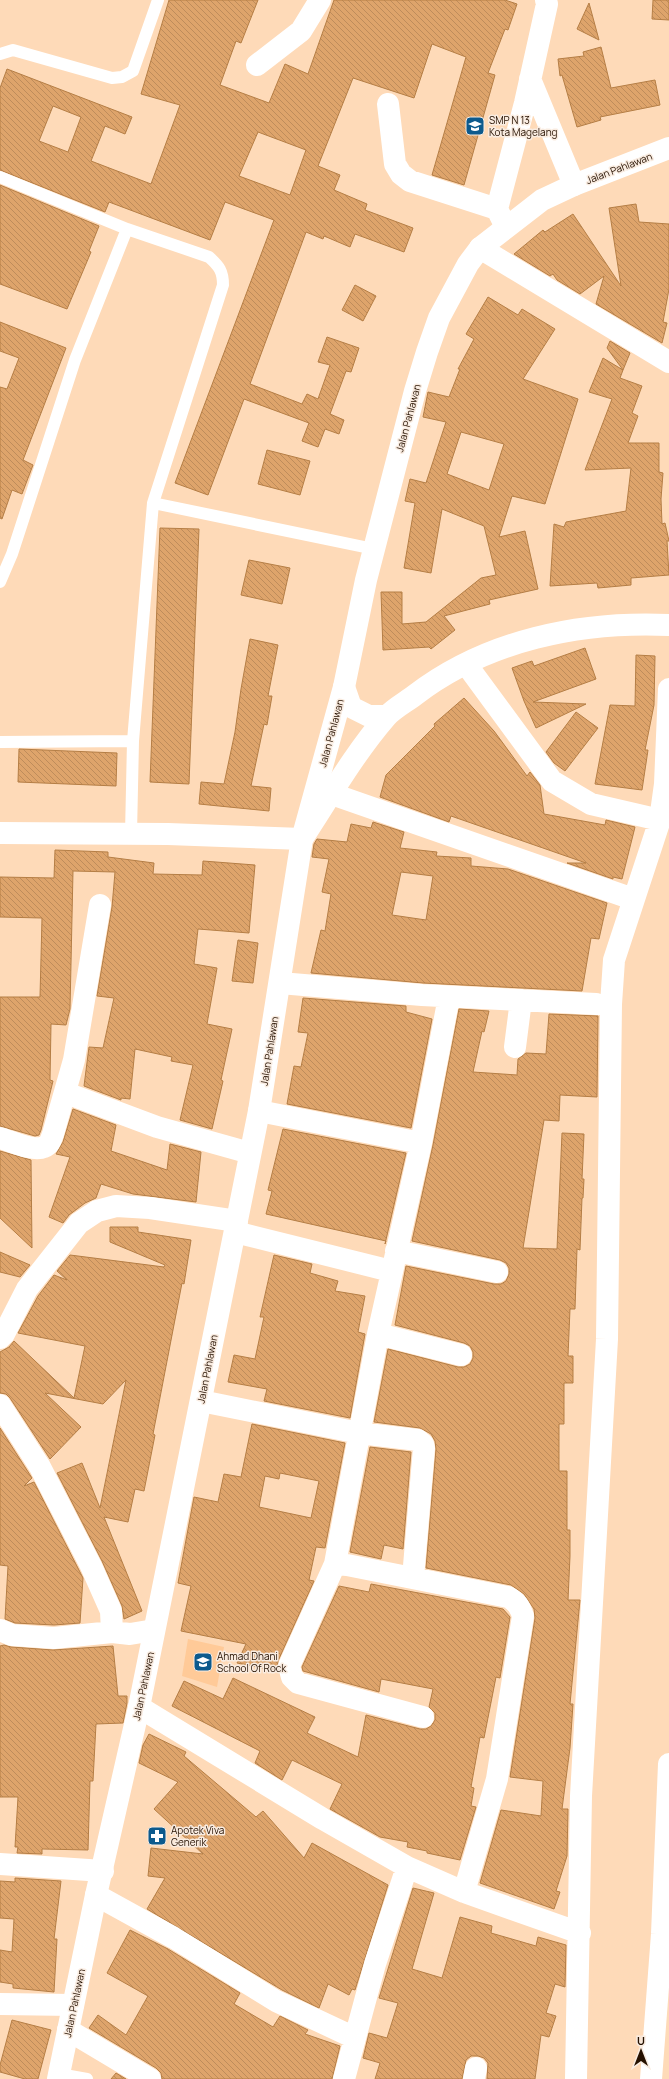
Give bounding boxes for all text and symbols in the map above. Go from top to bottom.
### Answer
place label: SMP N 13 Kota Magelang [489,113,558,139]
school or university icon: SMP N 13 Kota Magelang [464,115,486,137]
street label: Jalan Pahlawan [584,149,654,187]
street label: Jalan Pahlawan [392,382,424,454]
street label: Jalan Pahlawan [315,697,347,769]
street label: Jalan Pahlawan [257,1015,281,1087]
street label: Jalan Pahlawan [193,1333,221,1405]
place label: Ahmad Dhani School Of Rock [217,1649,287,1675]
street label: Jalan Pahlawan [129,1650,157,1722]
school or university icon: Ahmad Dhani School Of Rock [192,1651,214,1673]
place label: Apotek Viva Generik [171,1823,224,1849]
pharmacy icon: Apotek Viva Generik [146,1825,168,1847]
street label: Jalan Pahlawan [60,1967,88,2039]
north arrow [621,2031,661,2071]
text: U [637,2033,645,2048]

